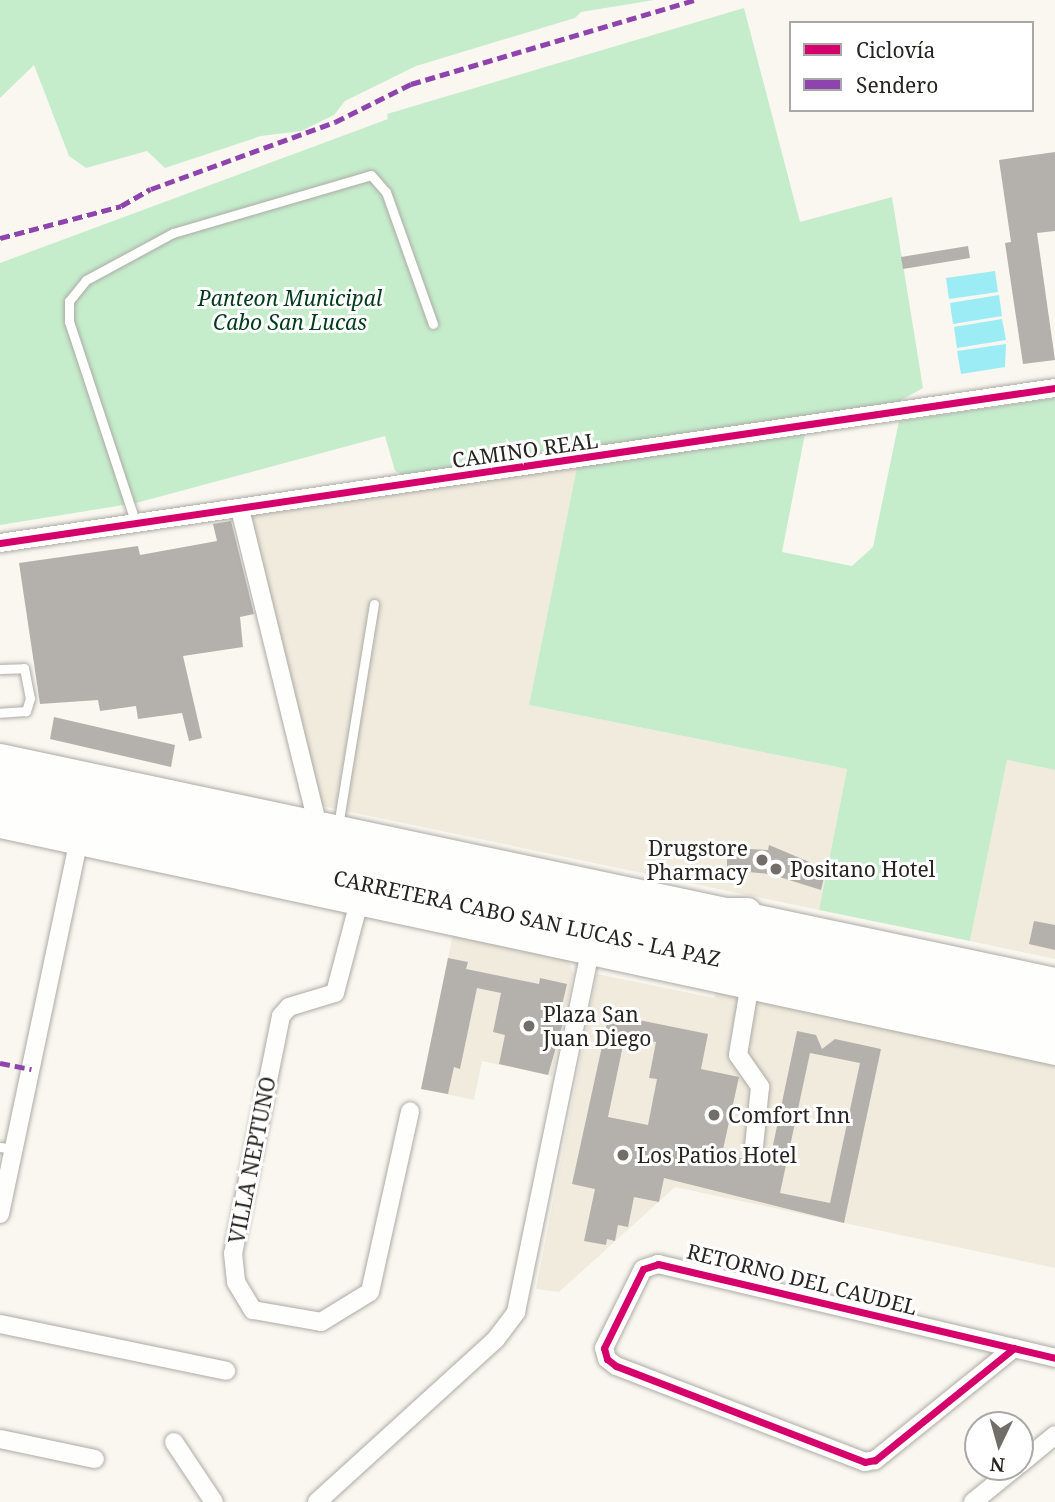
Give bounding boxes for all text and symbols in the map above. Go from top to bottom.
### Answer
legend [789,21,1034,112]
text: Ciclovía [856,36,935,64]
text: Sendero [856,71,938,99]
park label: Panteon Municipal Cabo San Lucas [198,285,382,335]
street label: CAMINO REAL [451,427,599,473]
place label: Drugstore Pharmacy [646,835,748,885]
marker: Drugstore Pharmacy [754,852,770,868]
place label: Positano Hotel [790,856,935,882]
marker: Positano Hotel [768,861,784,877]
street label: CARRETERA CABO SAN LUCAS - LA PAZ [331,865,723,971]
place label: Plaza San Juan Diego [543,1001,651,1051]
marker: Plaza San Juan Diego [521,1018,537,1034]
street label: VILLA NEPTUNO [223,1074,281,1246]
place label: Comfort Inn [728,1102,850,1128]
marker: Comfort Inn [706,1107,722,1123]
place label: Los Patios Hotel [637,1142,797,1168]
marker: Los Patios Hotel [615,1147,631,1163]
street label: RETORNO DEL CAUDEL [684,1238,920,1320]
north arrow [964,1411,1034,1481]
text: N [989,1451,1006,1479]

